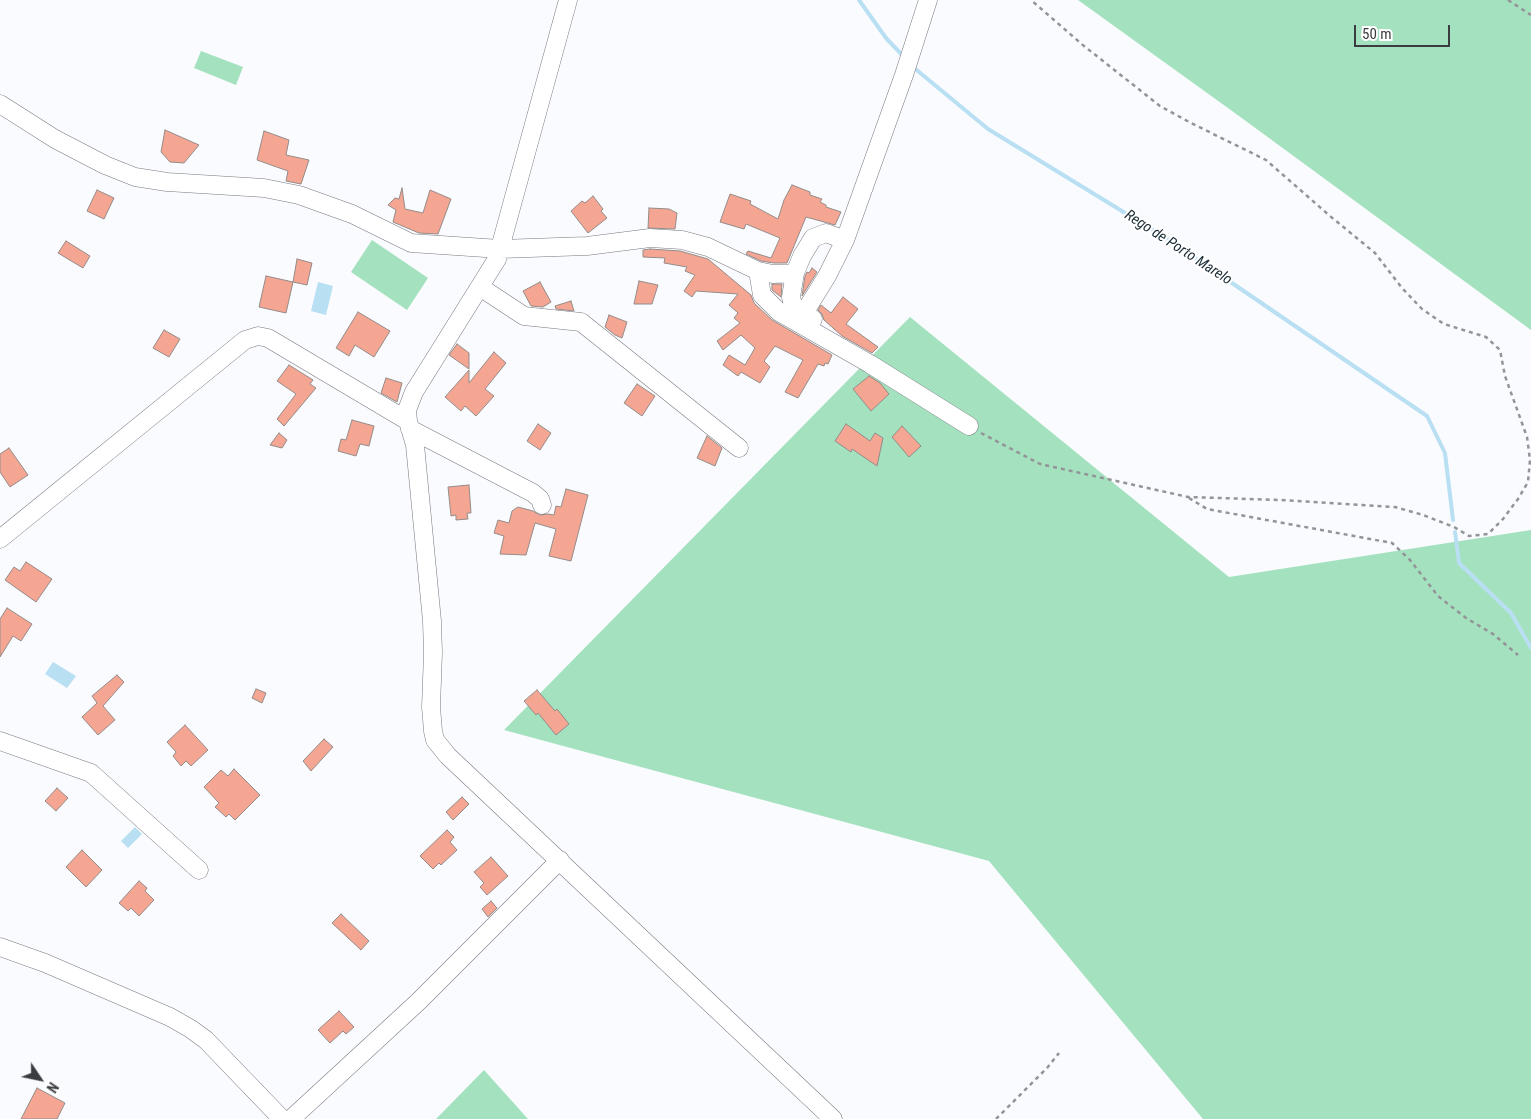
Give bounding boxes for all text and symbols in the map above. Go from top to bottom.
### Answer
scale bar [1356,15,1452,47]
text: 50 m [1362,25,1392,43]
water label: Rego de Porto Marelo [1121,207,1235,289]
north arrow [15,1054,65,1104]
text: N [43,1079,61,1095]

